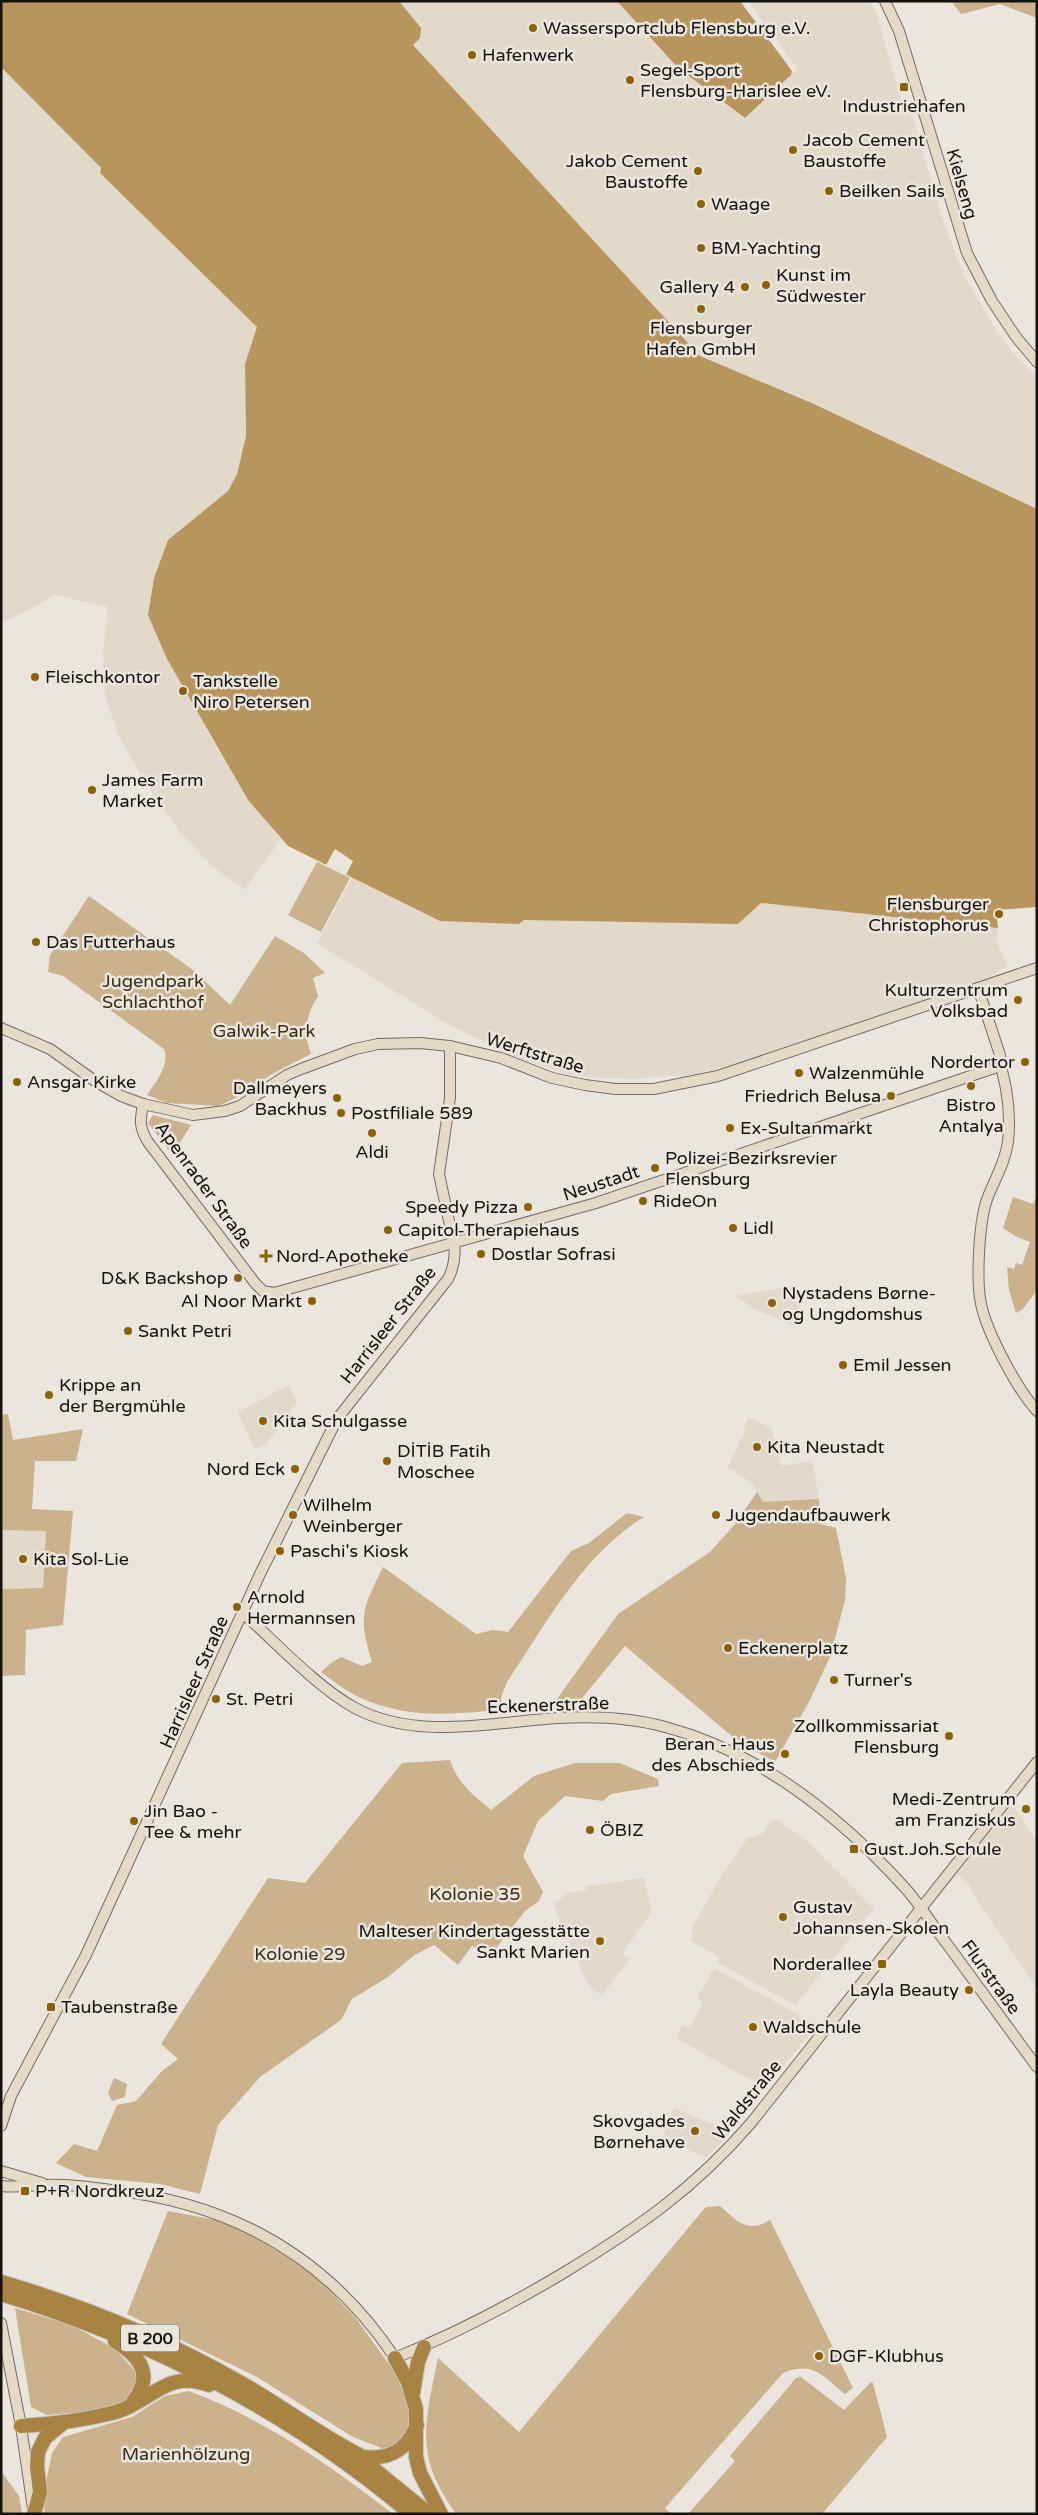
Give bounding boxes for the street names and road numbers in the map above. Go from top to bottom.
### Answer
street label: Kielseng [941,146,983,222]
street label: Werftstraße [483,1028,587,1078]
street label: Apenrader Straße [151,1117,257,1253]
street label: Neustadt [560,1160,642,1206]
street label: Harrisleer Straße [335,1262,441,1388]
street label: Harrisleer Straße [155,1612,233,1752]
street label: Eckenerstraße [487,1692,609,1718]
street label: Flurstraße [957,1935,1025,2019]
street label: Waldstraße [708,2055,786,2145]
road number: B 200 [121,2324,179,2352]

